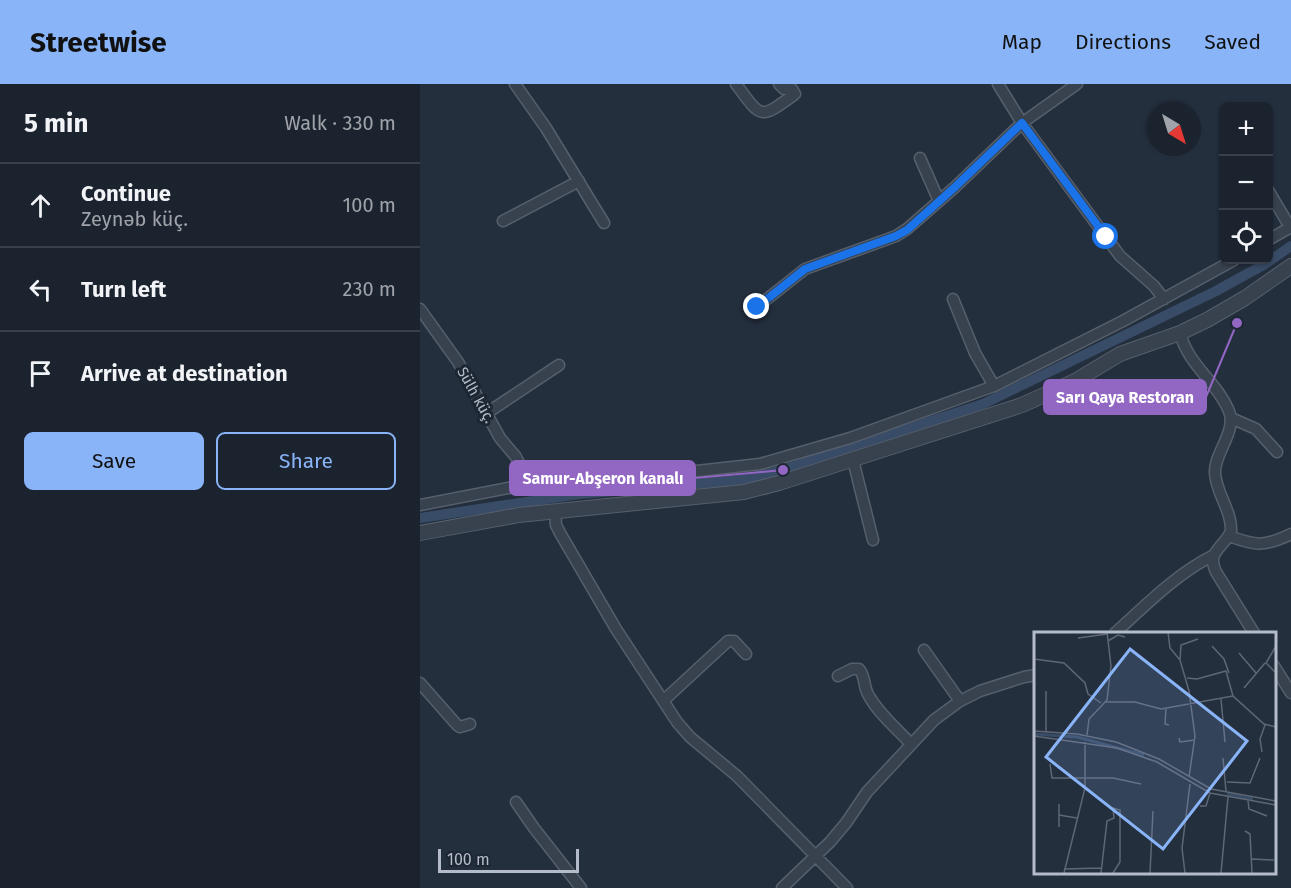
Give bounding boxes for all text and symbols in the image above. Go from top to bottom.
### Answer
text: Streetwise [30,26,167,59]
text: Map [1002,29,1042,55]
text: Directions [1075,29,1171,55]
text: Saved [1204,29,1261,55]
north arrow [1147,102,1201,156]
map controls [1219,102,1273,264]
button: + [1219,102,1273,156]
text: 5 min [24,108,88,139]
text: Walk · 330 m [284,111,396,135]
button: − [1219,156,1273,210]
text: Continue [81,180,171,207]
icon: ahead [24,189,57,222]
text: 100 m [343,193,396,217]
text: Zeynəb küç. [81,207,188,231]
button: locate [1219,210,1273,264]
route start [1092,223,1118,249]
icon: left [24,273,57,306]
text: Turn left [81,276,166,303]
text: 230 m [343,277,396,301]
route end [743,293,769,319]
icon: arrive [24,357,57,390]
text: Arrive at destination [81,360,288,387]
street label: Sülh küç. [453,364,499,426]
callout: Sarı Qaya Restoran [1044,380,1206,414]
text: Sarı Qaya Restoran [1056,388,1194,407]
button: Save [24,432,204,490]
button: Share [216,432,396,490]
callout: Samur-Abşeron kanalı [510,461,695,495]
text: Samur-Abşeron kanalı [522,469,684,489]
inset map [1034,632,1276,873]
scale bar [438,846,579,874]
text: 100 m [447,850,490,869]

